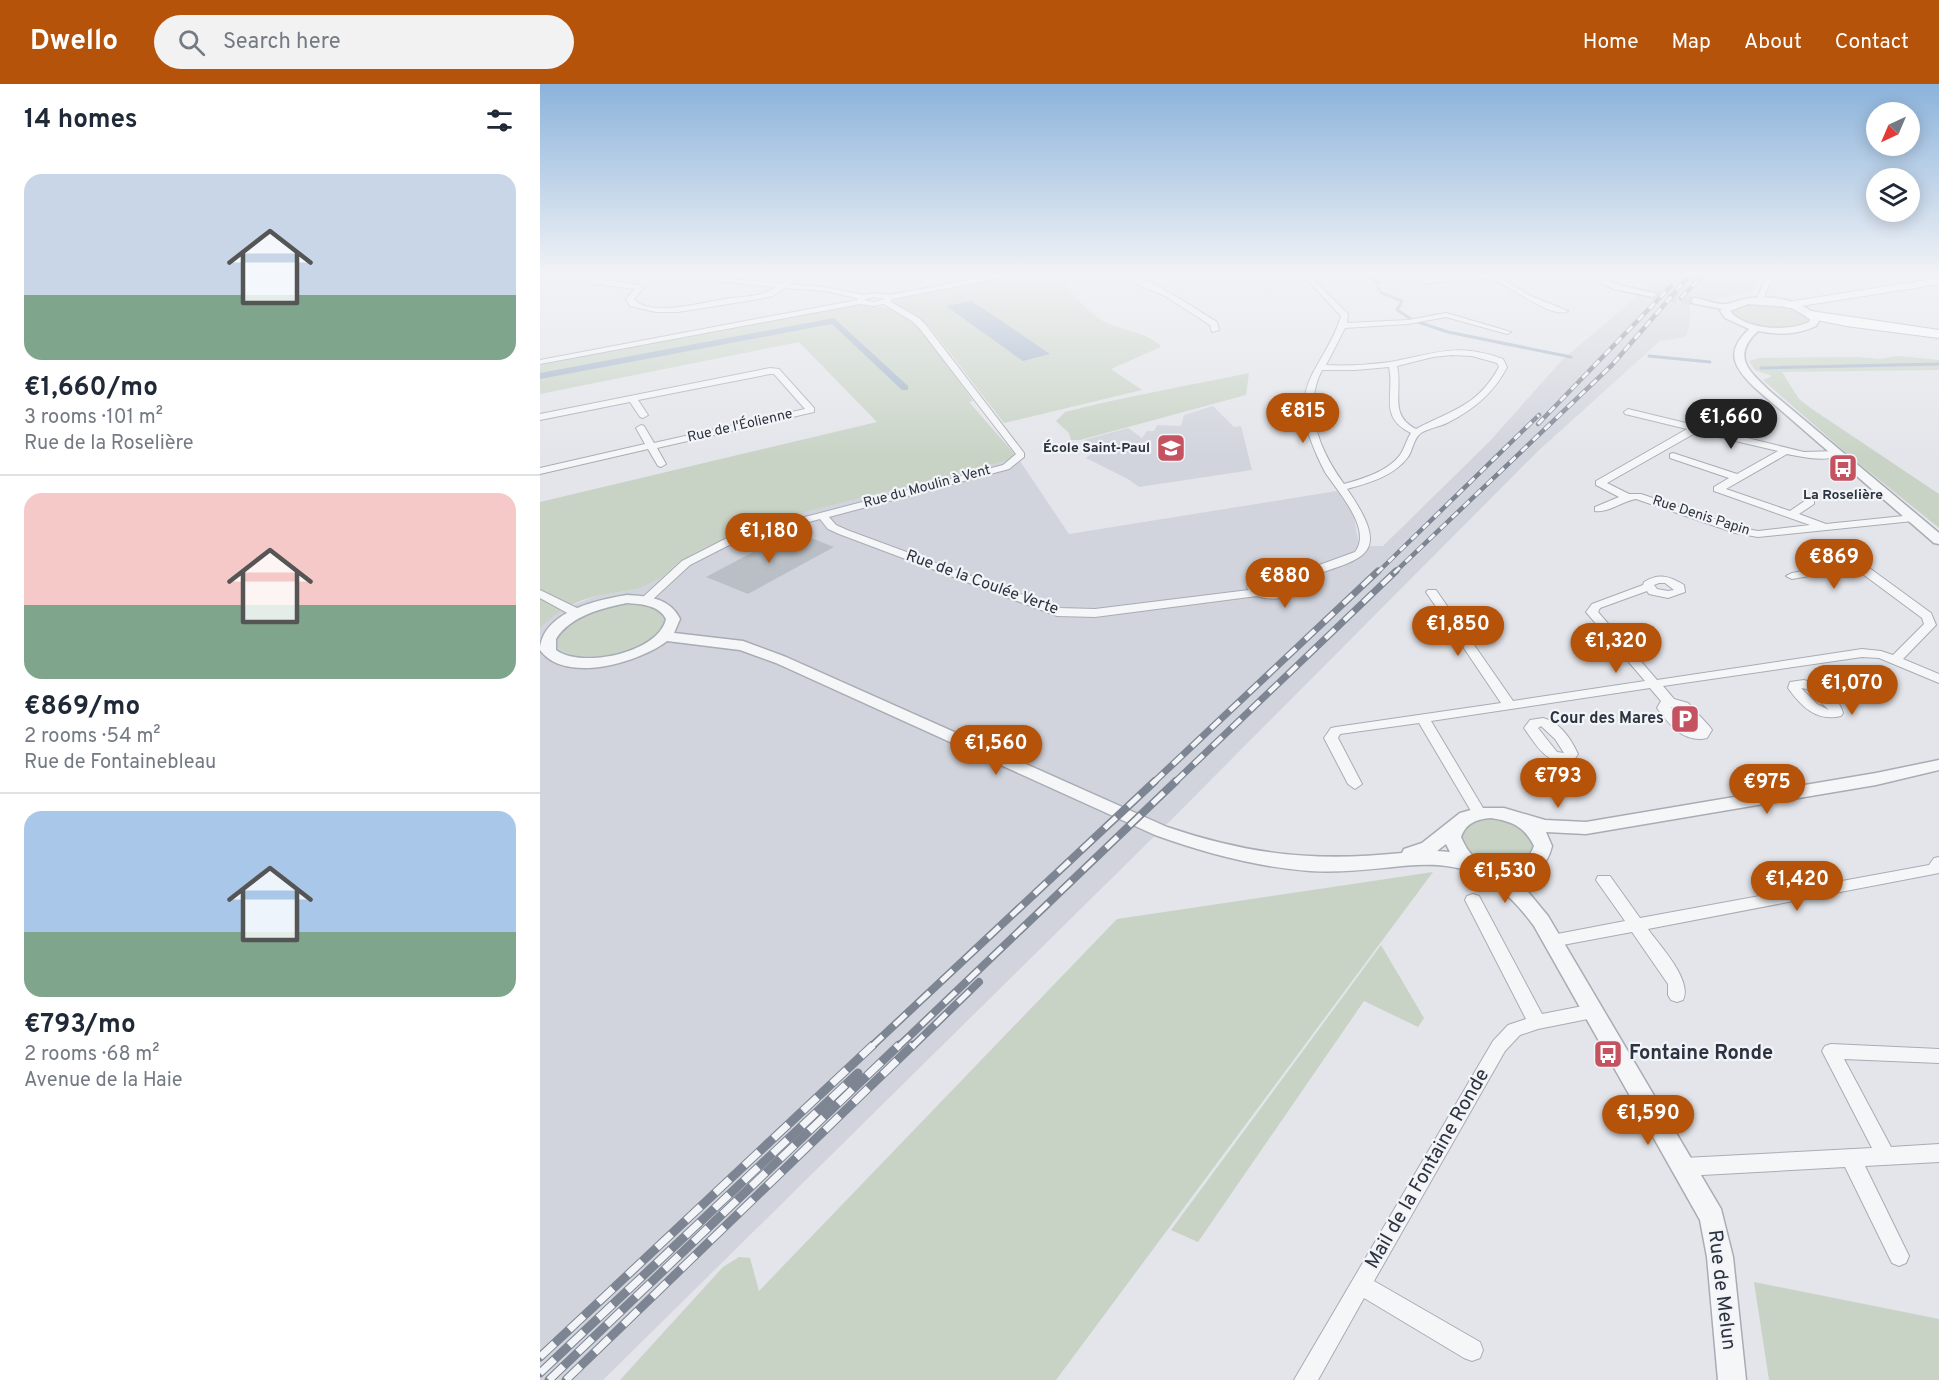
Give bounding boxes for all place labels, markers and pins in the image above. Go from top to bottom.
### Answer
pin: €815 [1267,393,1339,444]
pin: €1,660 [1682,399,1780,450]
school or university icon: École Saint-Paul [1155,432,1187,464]
place label: École Saint-Paul [1043,439,1150,457]
bus stop icon: La Roselière [1827,452,1859,484]
place label: La Roselière [1803,487,1883,504]
pin: €1,180 [720,513,818,564]
pin: €869 [1798,539,1870,590]
pin: €880 [1249,558,1321,609]
pin: €1,850 [1409,606,1507,657]
pin: €1,320 [1567,623,1665,674]
pin: €1,070 [1803,665,1901,716]
parking icon: Cour des Mares [1669,703,1701,735]
place label: Cour des Mares [1550,709,1664,729]
pin: €1,560 [947,725,1045,776]
pin: €793 [1522,758,1594,809]
pin: €975 [1731,764,1803,815]
pin: €1,530 [1456,853,1554,904]
pin: €1,420 [1748,861,1846,912]
bus stop icon: Fontaine Ronde [1592,1038,1624,1070]
place label: Fontaine Ronde [1629,1041,1773,1067]
pin: €1,590 [1599,1095,1697,1146]

